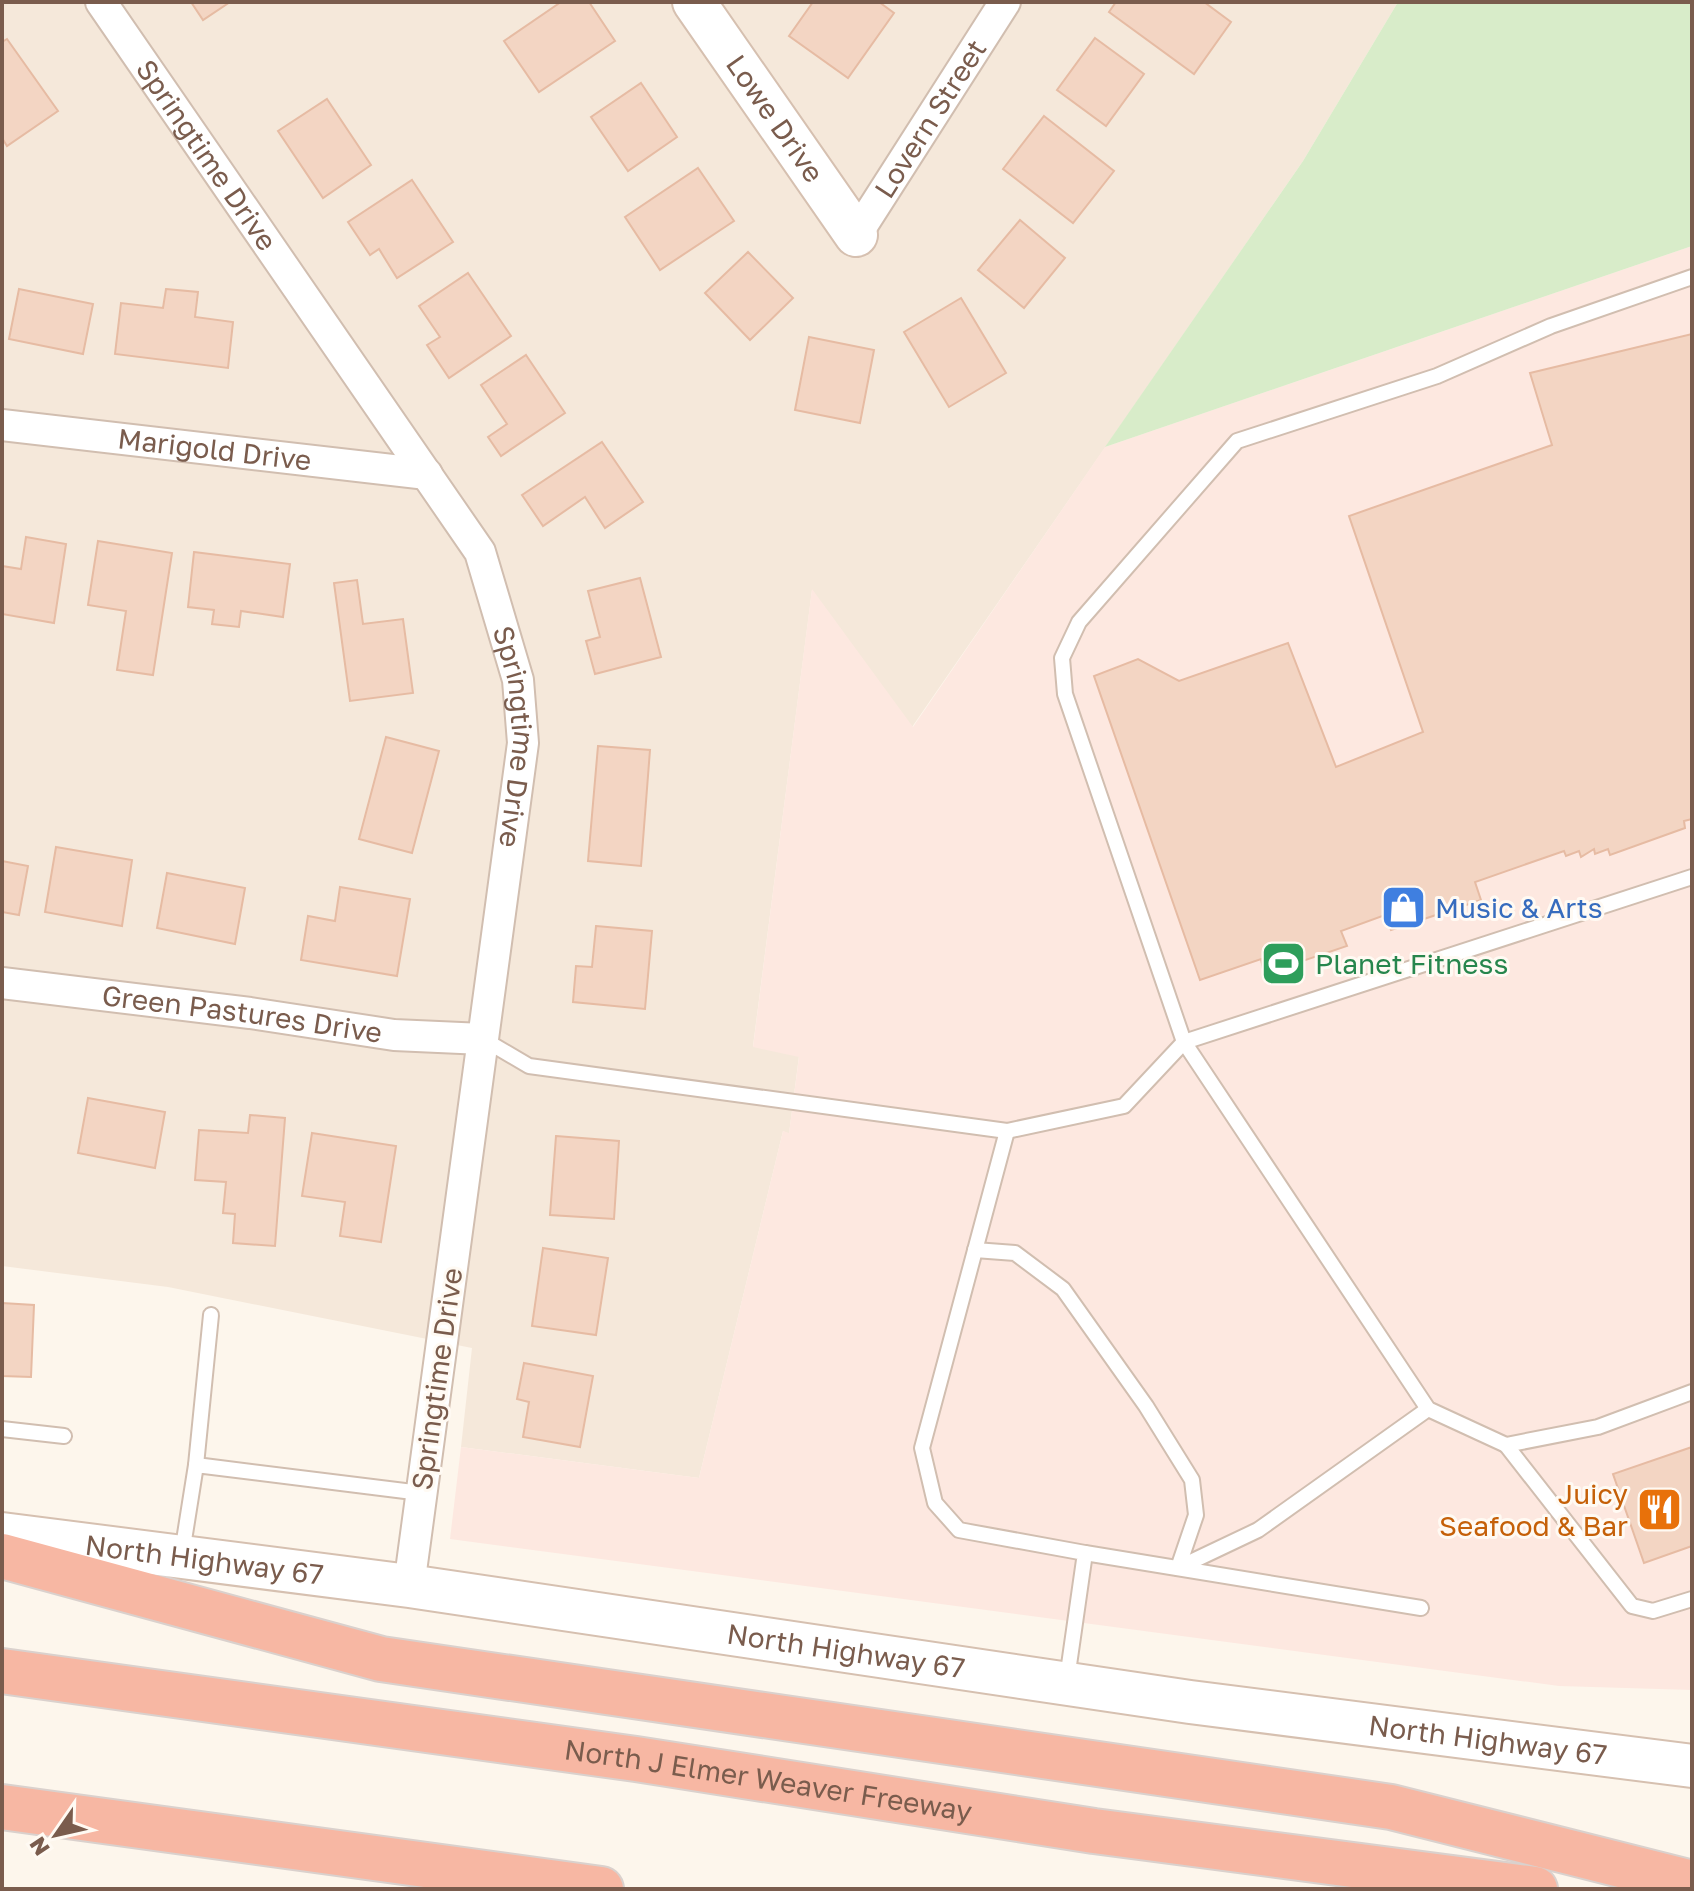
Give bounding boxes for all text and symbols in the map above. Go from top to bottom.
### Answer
street label: Lovern Street [867,33,993,204]
street label: Lowe Drive [720,48,831,188]
street label: Springtime Drive [130,53,284,257]
street label: Marigold Drive [116,421,313,477]
street label: Springtime Drive [487,622,541,850]
shop icon: Music & Arts [1380,884,1428,932]
place label: Music & Arts [1435,891,1603,924]
sports icon: Planet Fitness [1260,940,1308,988]
place label: Planet Fitness [1315,947,1508,980]
street label: Green Pastures Drive [100,978,384,1049]
street label: Springtime Drive [405,1266,468,1492]
place label: Juicy Seafood & Bar [1439,1477,1628,1542]
restaurant icon: Juicy Seafood & Bar [1635,1486,1683,1534]
street label: North Highway 67 [83,1528,325,1591]
street label: North Highway 67 [725,1616,967,1684]
street label: North Highway 67 [1367,1708,1609,1771]
street label: North J Elmer Weaver Freeway [562,1732,975,1828]
north arrow [16,1795,96,1875]
text: N [23,1832,55,1861]

